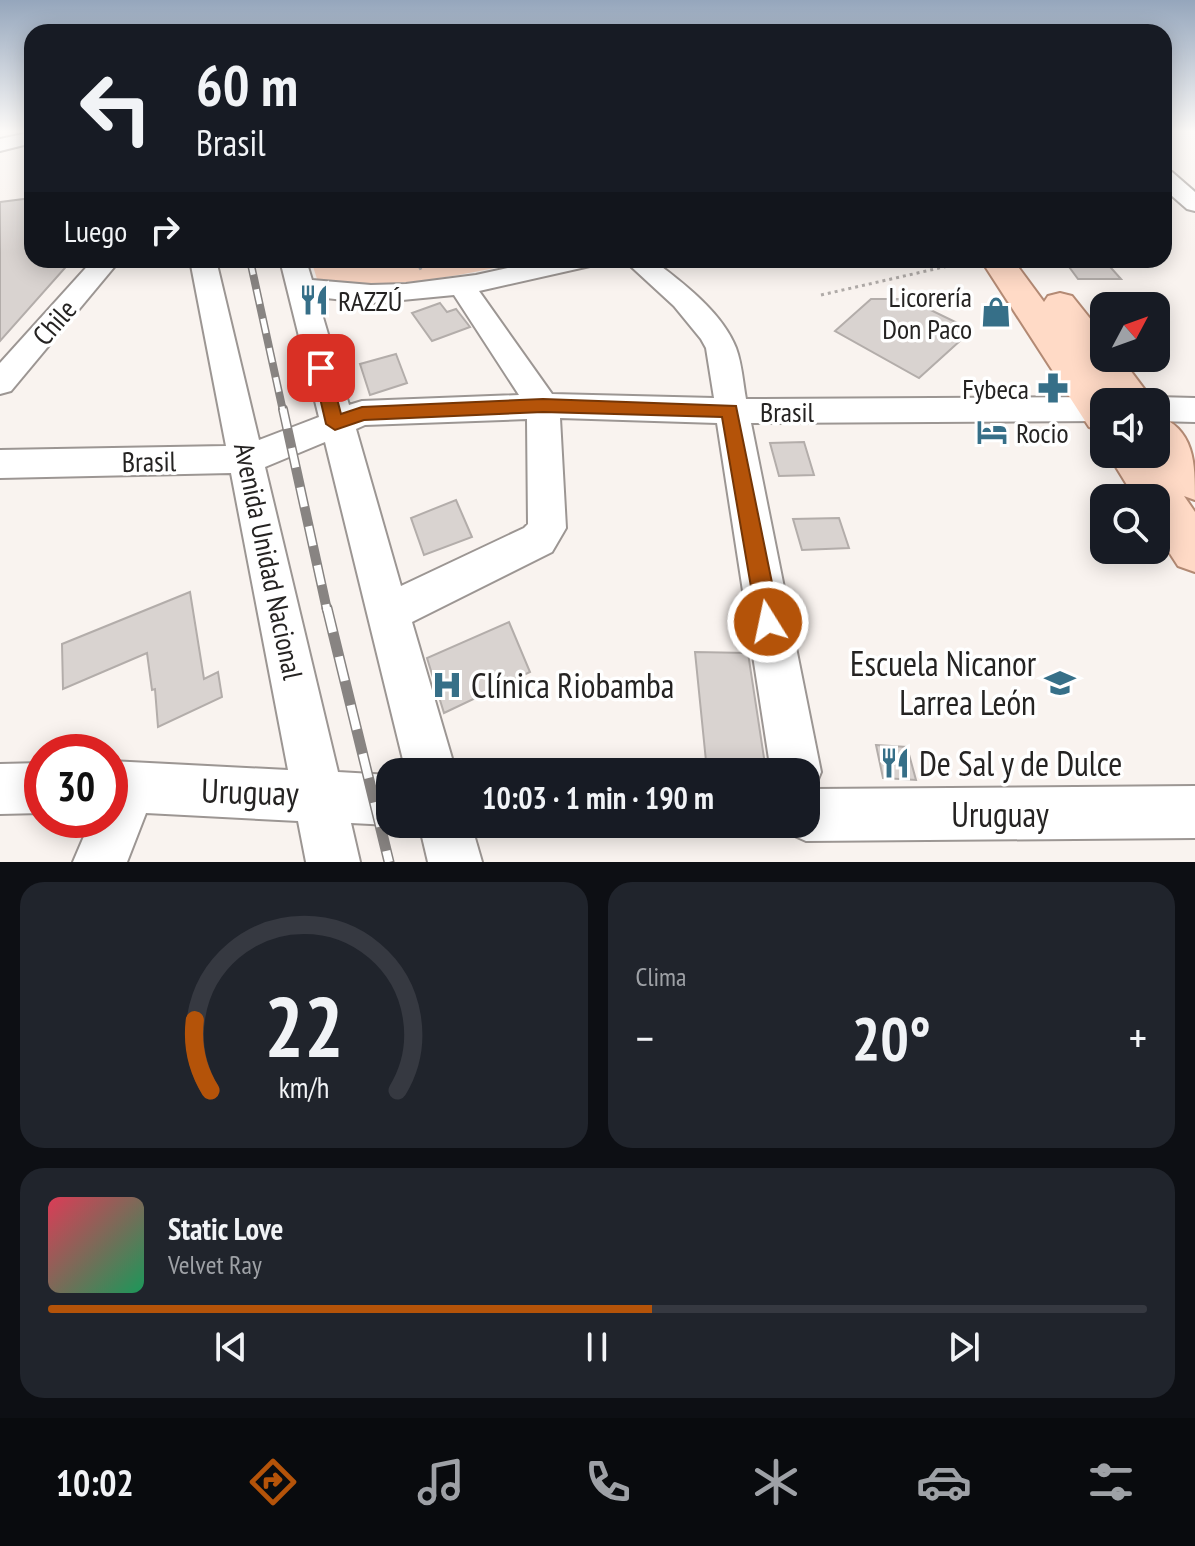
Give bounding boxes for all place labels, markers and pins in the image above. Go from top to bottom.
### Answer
place label: Licorería Don Paco [882,278,972,347]
place label: RAZZÚ [338,282,402,319]
restaurant icon: RAZZÚ [297,283,331,317]
shop icon: Licorería Don Paco [979,295,1013,329]
pin [287,334,355,402]
place label: Fybeca [962,370,1029,407]
pharmacy icon: Fybeca [1036,371,1070,405]
place label: Rocio [1016,414,1069,451]
hotel icon: Rocio [975,415,1009,449]
place label: Escuela Nicanor Larrea León [850,641,1037,724]
place label: Clínica Riobamba [471,663,674,707]
school or university icon: Escuela Nicanor Larrea León [1043,666,1077,700]
hospital icon: Clínica Riobamba [430,668,464,702]
place label: De Sal y de Dulce [919,741,1122,785]
restaurant icon: De Sal y de Dulce [878,746,912,780]

